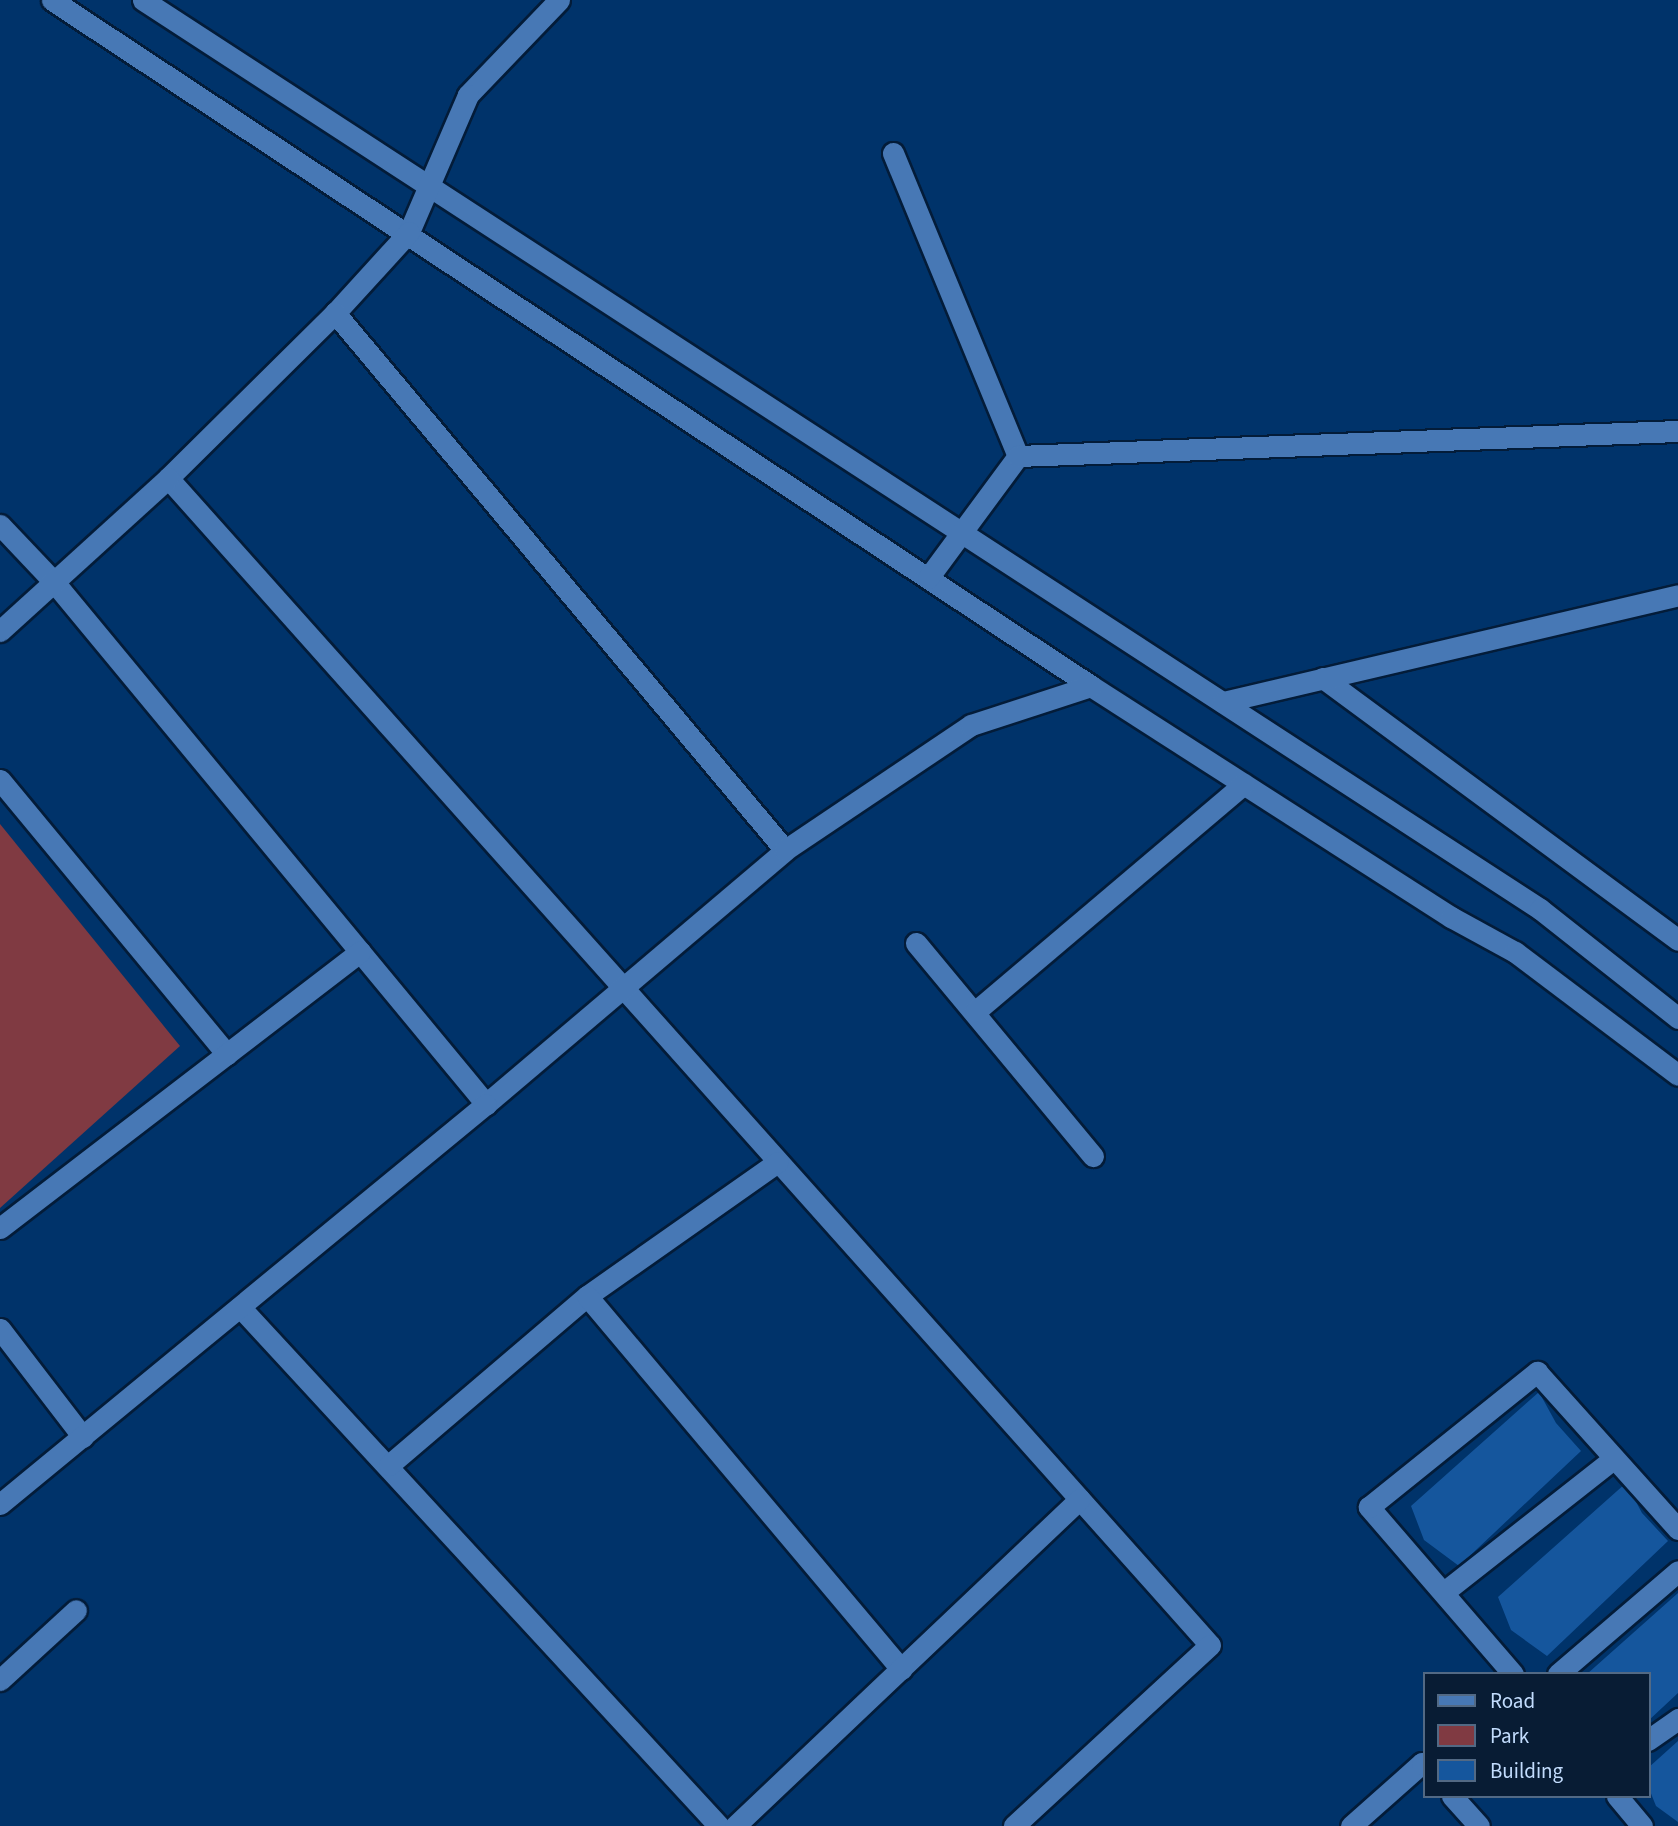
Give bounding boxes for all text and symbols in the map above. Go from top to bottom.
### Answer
legend [1422,1672,1650,1798]
text: Road [1490,1686,1535,1716]
text: Park [1490,1721,1529,1751]
text: Building [1490,1756,1563,1786]

